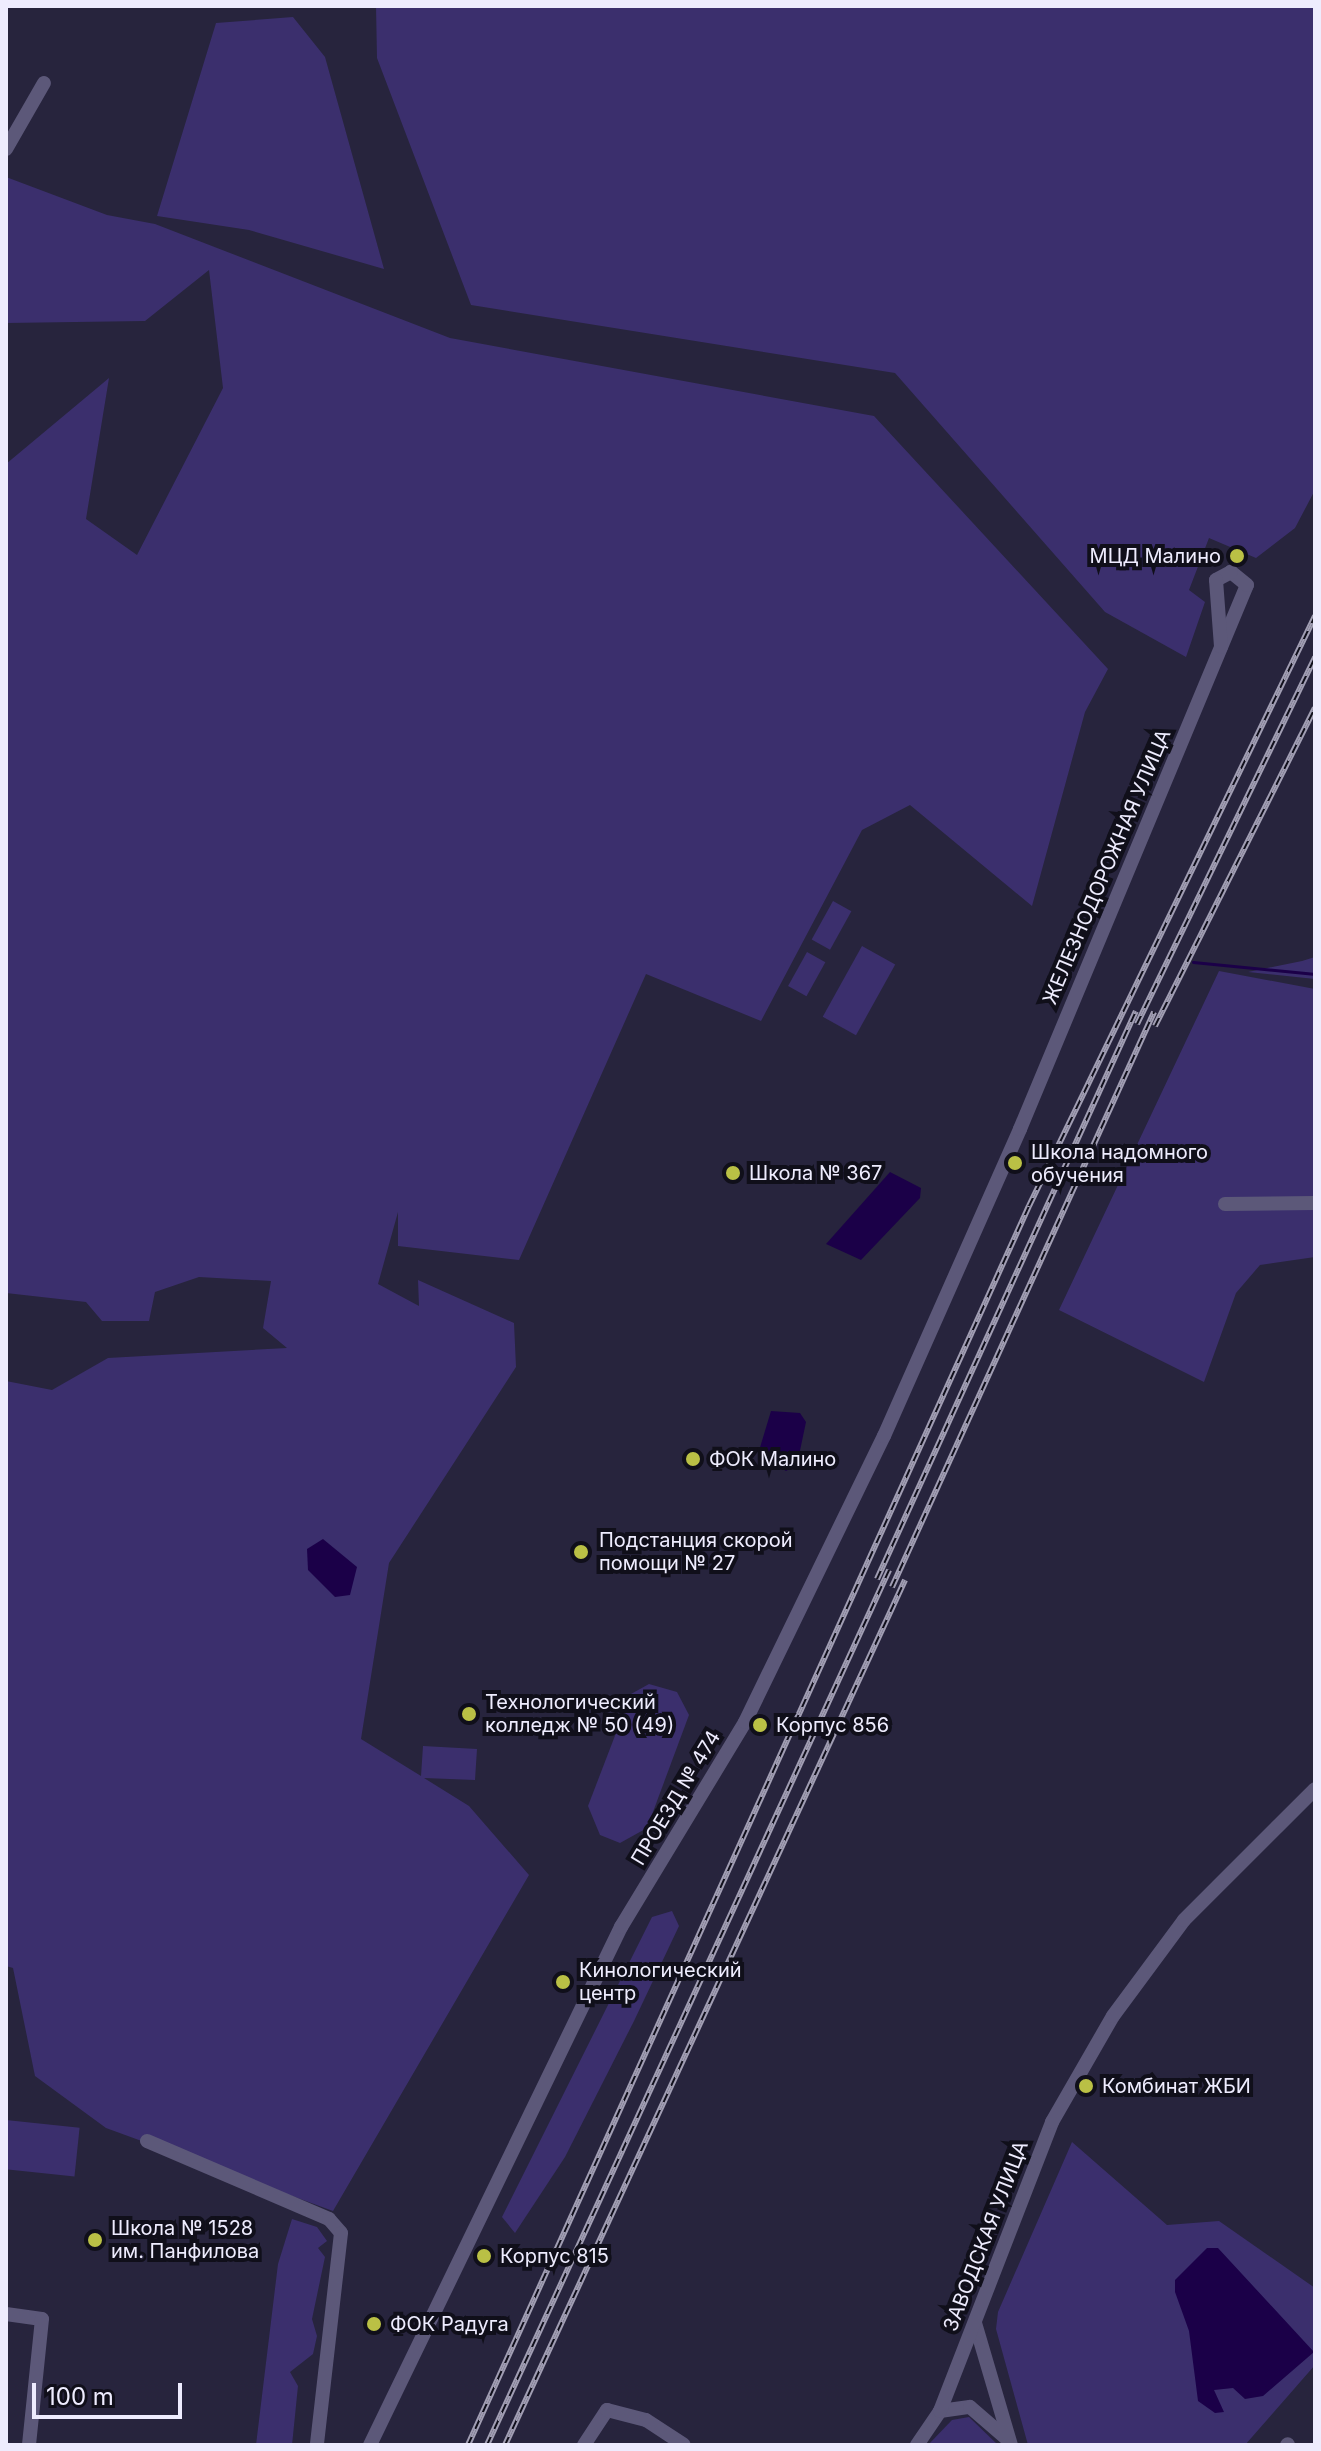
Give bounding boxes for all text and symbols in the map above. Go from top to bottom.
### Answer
place label: МЦД Малино [1090,544,1221,568]
marker: МЦД Малино [1228,547,1246,565]
street label: ЖЕЛЕЗНОДОРОЖНАЯ УЛИЦА [1038,726,1176,1008]
place label: Школа надомного обучения [1031,1140,1208,1187]
marker: Школа надомного обучения [1006,1154,1024,1172]
place label: Школа № 367 [749,1161,882,1185]
marker: Школа № 367 [724,1164,742,1182]
place label: ФОК Малино [709,1447,836,1471]
marker: ФОК Малино [684,1450,702,1468]
place label: Подстанция скорой помощи № 27 [599,1528,793,1575]
marker: Подстанция скорой помощи № 27 [570,1541,592,1563]
place label: Технологический колледж № 50 (49) [485,1690,674,1737]
marker: Технологический колледж № 50 (49) [460,1705,478,1723]
place label: Корпус 856 [776,1713,889,1737]
marker: Корпус 856 [751,1716,769,1734]
street label: ПРОЕЗД № 474 [626,1726,726,1870]
place label: Кинологический центр [579,1958,742,2005]
marker: Кинологический центр [554,1973,572,1991]
place label: Комбинат ЖБИ [1102,2074,1251,2098]
marker: Комбинат ЖБИ [1077,2077,1095,2095]
street label: ЗАВОДСКАЯ УЛИЦА [939,2137,1033,2335]
place label: Школа № 1528 им. Панфилова [111,2216,259,2263]
marker: Школа № 1528 им. Панфилова [86,2231,104,2249]
place label: Корпус 815 [500,2244,609,2268]
marker: Корпус 815 [475,2247,493,2265]
place label: ФОК Радуга [390,2312,509,2336]
marker: ФОК Радуга [365,2315,383,2333]
scale bar [36,2367,186,2417]
text: 100 m [46,2382,114,2411]

